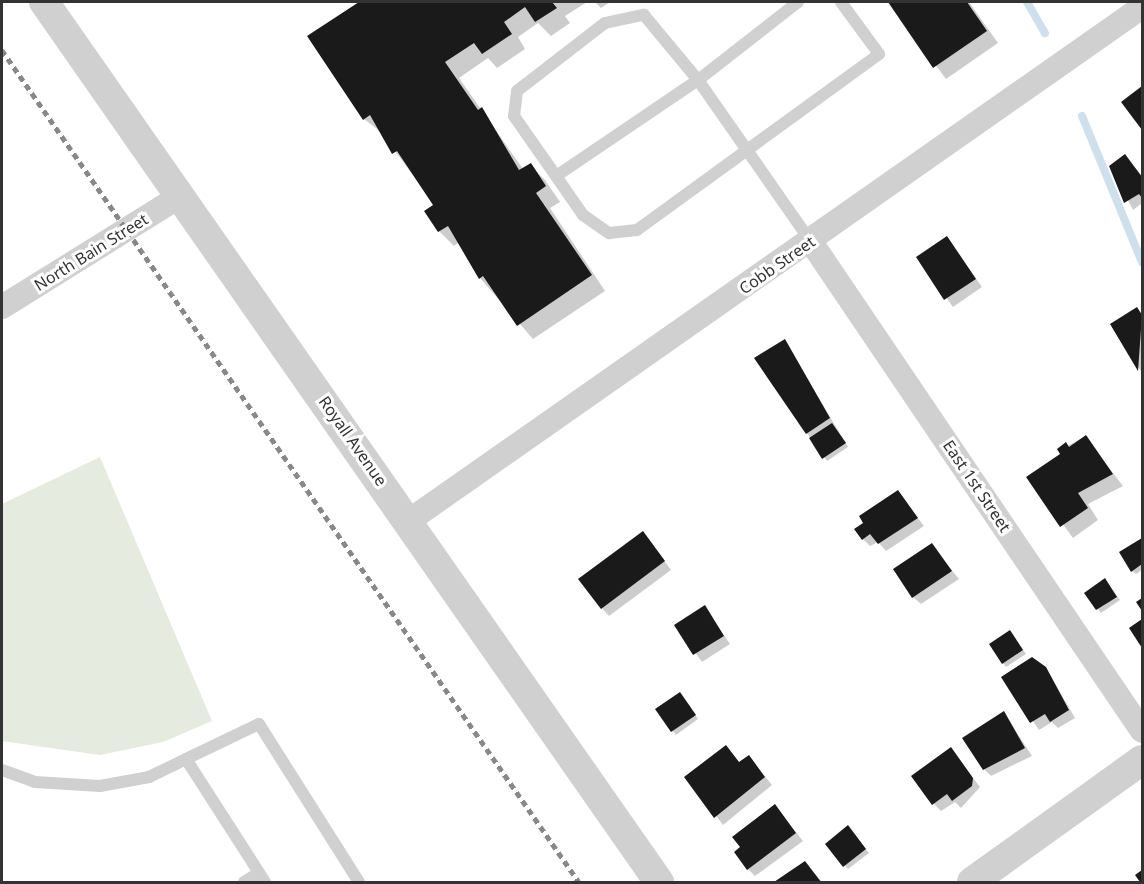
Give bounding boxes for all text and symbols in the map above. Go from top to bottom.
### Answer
street label: North Bain Street [31,209,151,295]
street label: Cobb Street [735,232,819,298]
street label: Royall Avenue [315,392,391,490]
street label: East 1st Street [939,436,1015,536]

